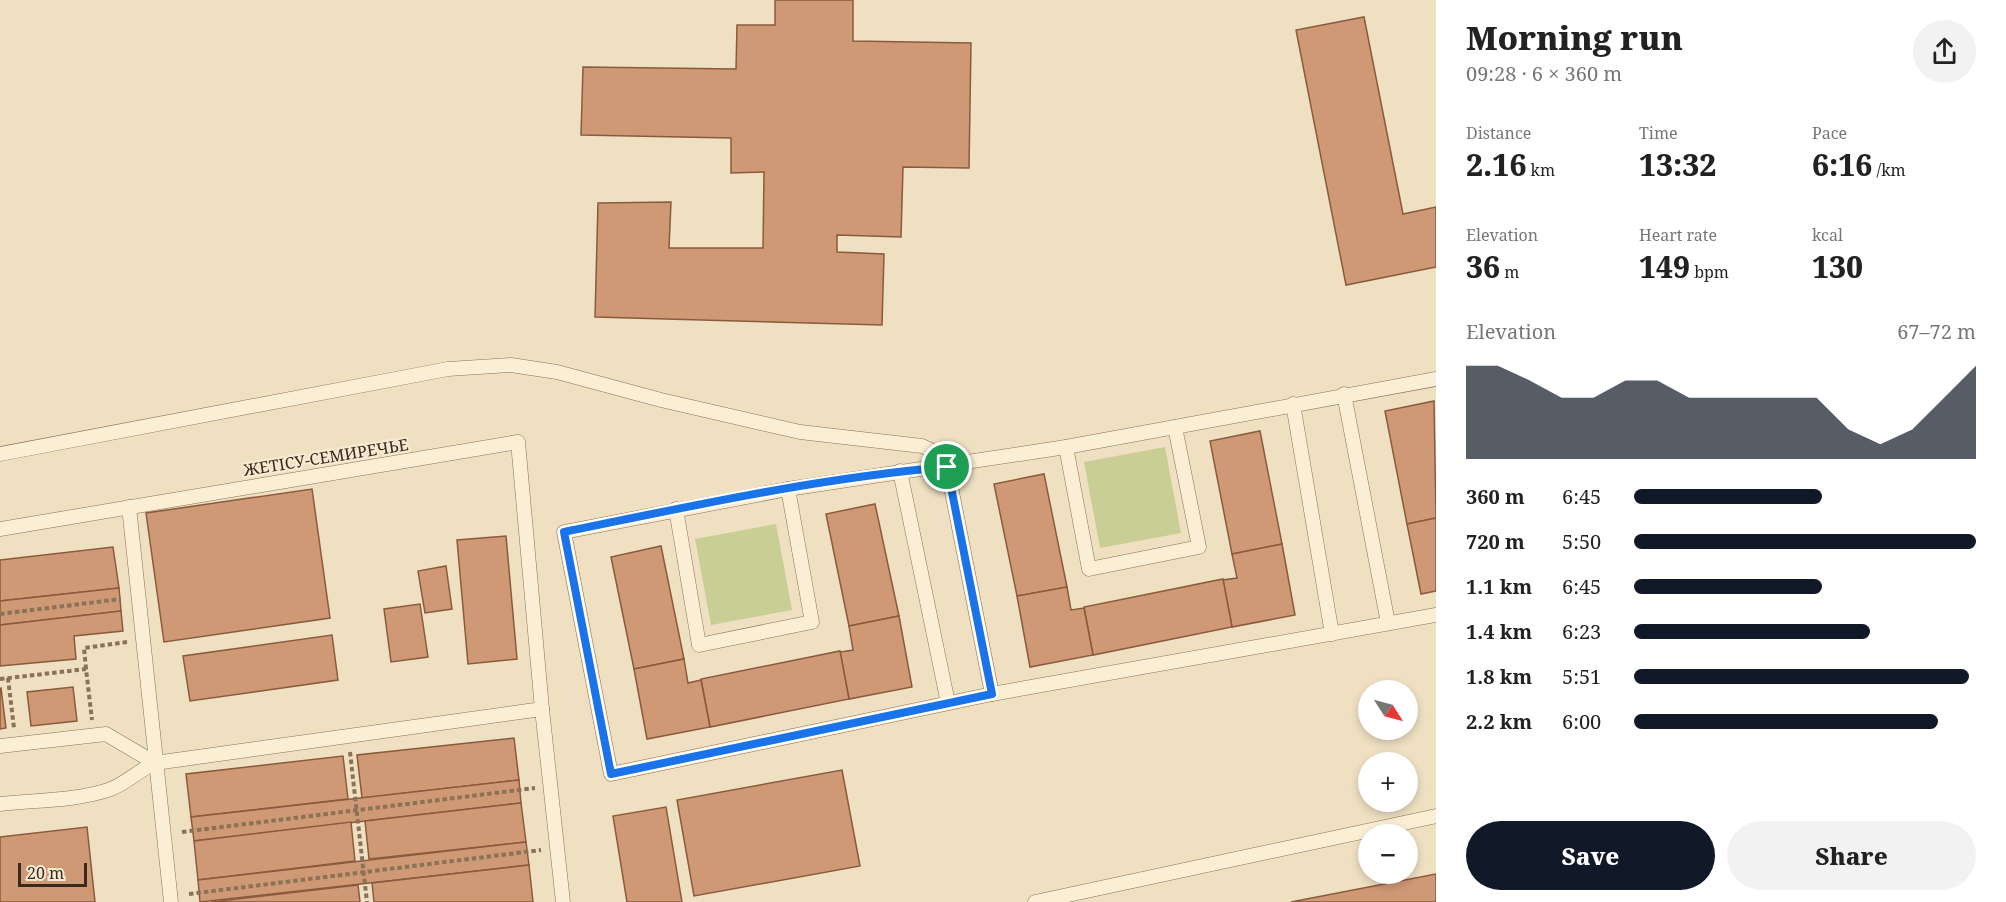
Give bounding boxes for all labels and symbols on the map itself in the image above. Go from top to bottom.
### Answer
street label: ЖЕТІСУ-СЕМИРЕЧЬЕ [241,433,410,481]
pin [921,441,972,492]
north arrow [1358,680,1418,740]
scale bar [18,860,87,888]

